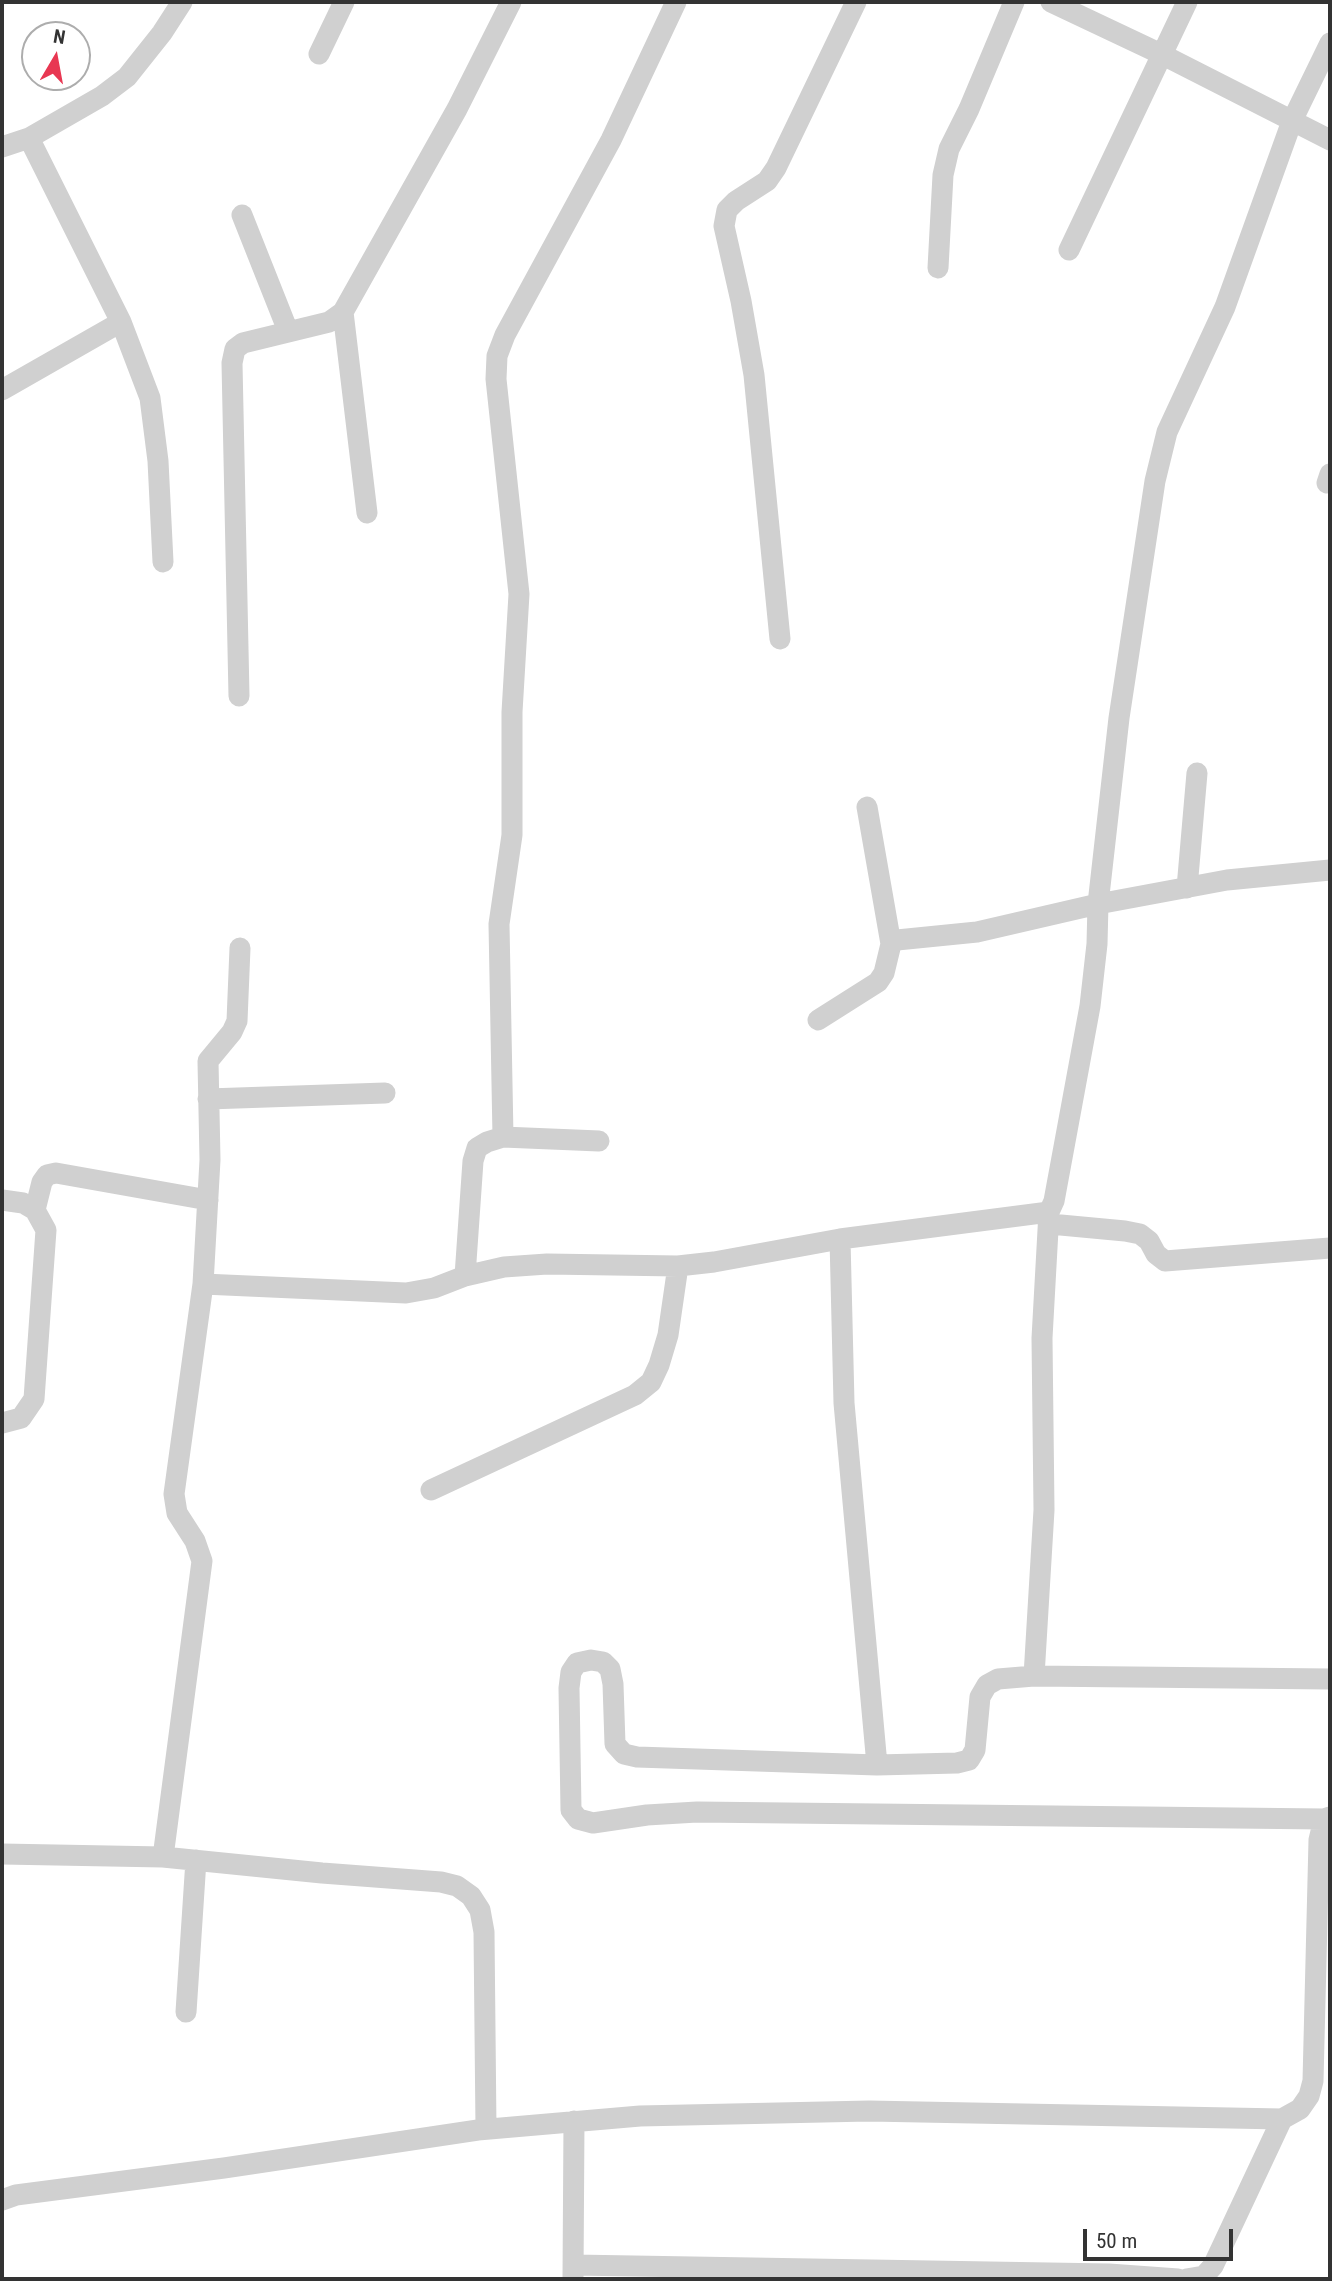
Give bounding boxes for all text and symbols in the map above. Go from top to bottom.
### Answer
north arrow [21,21,91,91]
text: N [52,24,67,49]
scale bar [1087,2214,1238,2258]
text: 50 m [1096,2229,1137,2253]

